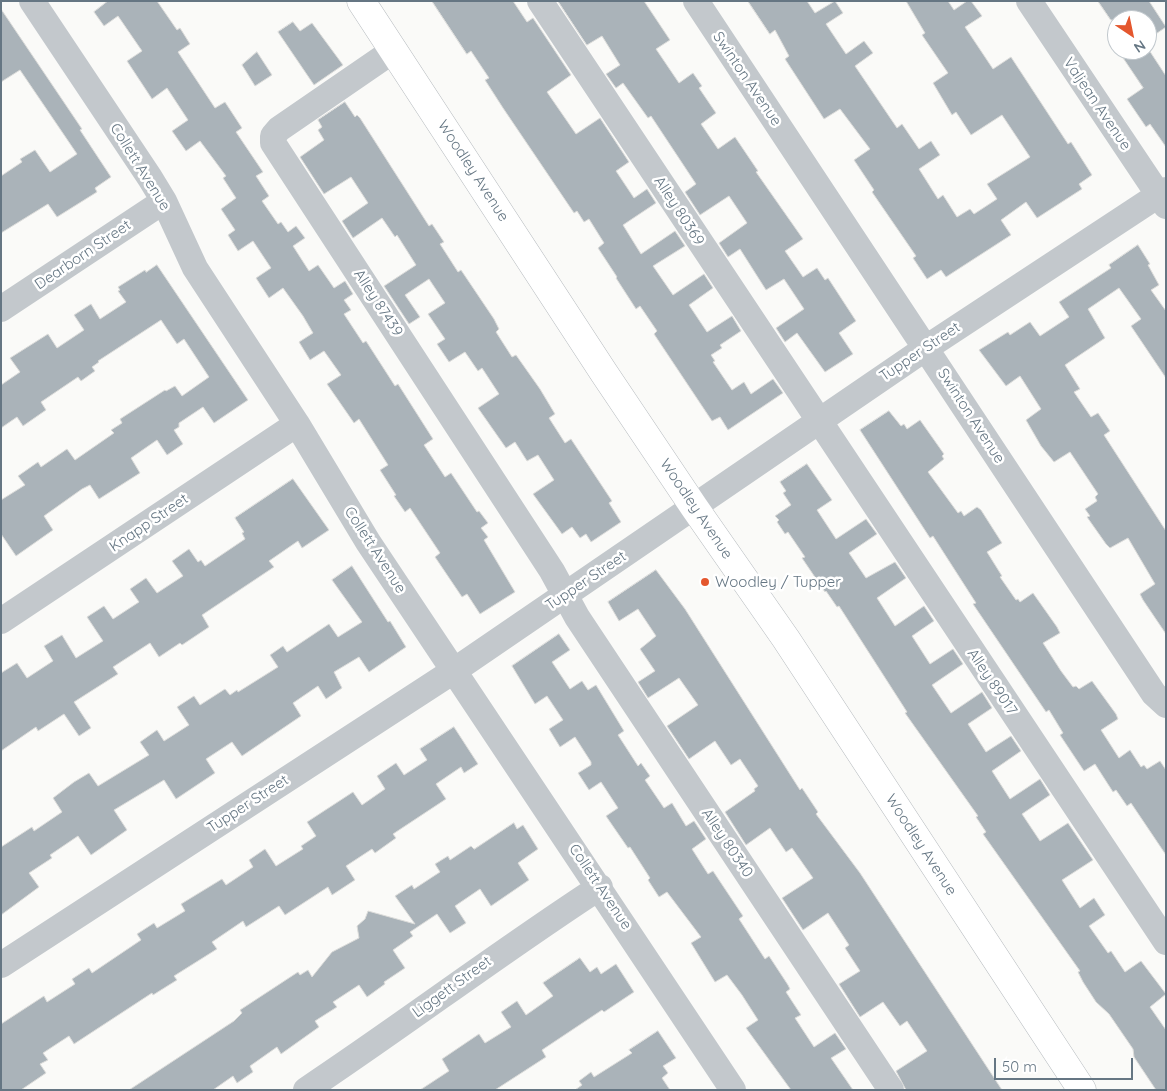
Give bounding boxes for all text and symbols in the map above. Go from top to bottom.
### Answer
north arrow [1107,10,1157,60]
street label: Swinton Avenue [709,28,785,130]
text: N [1131,36,1149,57]
street label: Valjean Avenue [1059,54,1135,154]
street label: Woodley Avenue [434,117,512,225]
street label: Collett Avenue [106,120,174,214]
street label: Alley 80369 [650,173,708,249]
street label: Dearborn Street [32,216,134,294]
street label: Alley 87439 [350,266,406,340]
street label: Tupper Street [876,318,964,386]
street label: Swinton Avenue [934,365,1008,467]
street label: Woodley Avenue [656,455,736,563]
street label: Knapp Street [106,490,192,556]
street label: Collett Avenue [340,503,410,597]
street label: Tupper Street [542,547,630,615]
place label: Woodley / Tupper [715,573,841,591]
marker: Woodley / Tupper [699,576,711,588]
street label: Alley 89017 [963,645,1021,719]
street label: Tupper Street [204,771,292,837]
street label: Woodley Avenue [882,791,960,899]
street label: Alley 80340 [697,805,757,881]
street label: Collett Avenue [565,841,635,933]
street label: Liggett Street [409,952,495,1022]
scale bar [997,1048,1136,1080]
text: 50 m [1002,1057,1037,1076]

